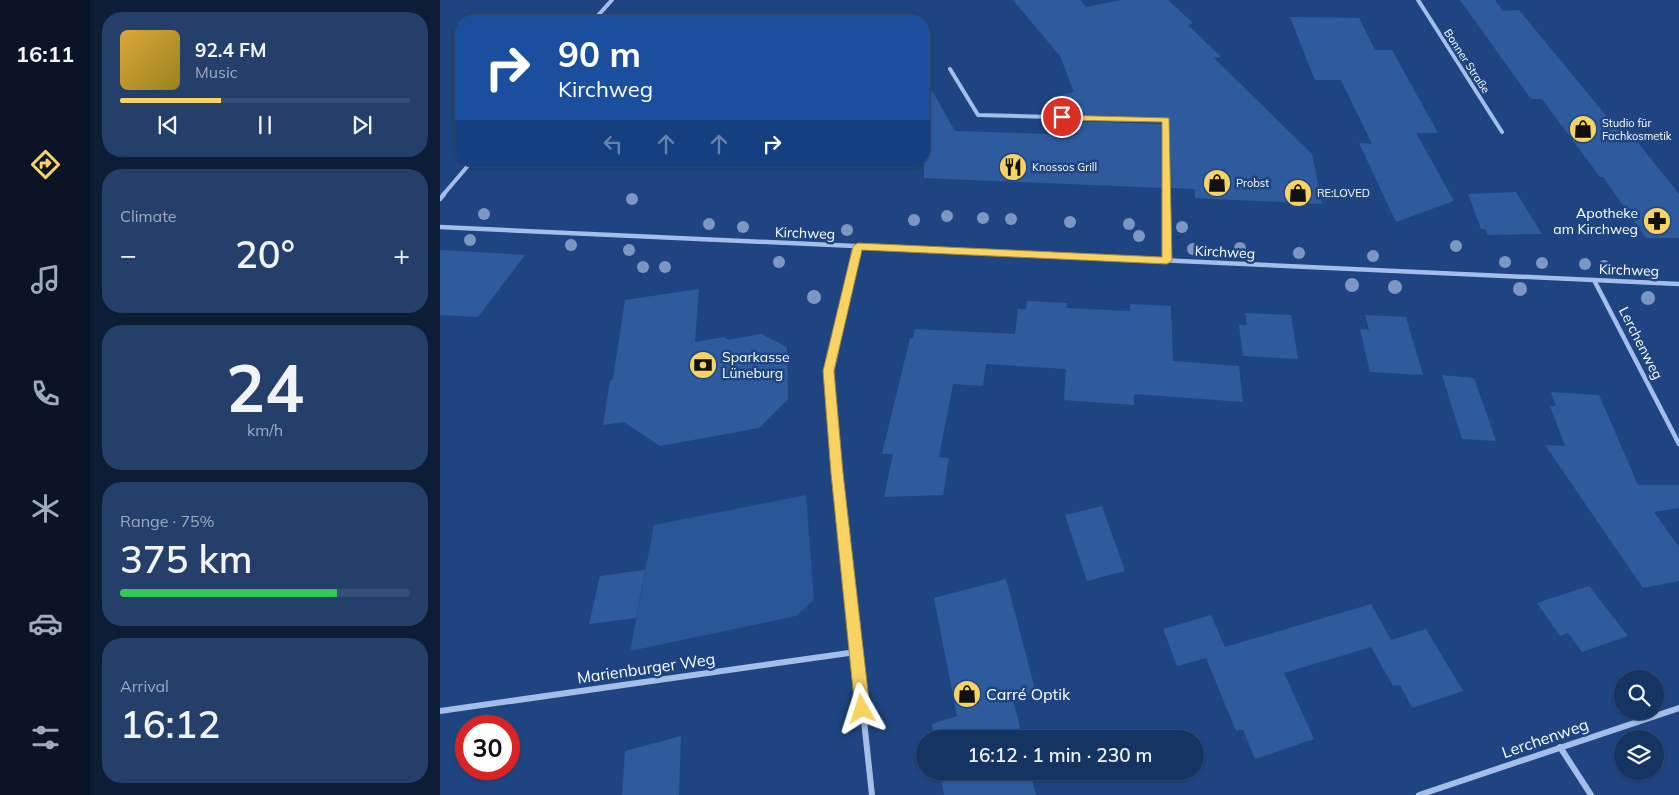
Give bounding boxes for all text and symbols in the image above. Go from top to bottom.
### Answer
street label: Bonner Straße [1441,26,1493,96]
text: 90 m [558,32,641,76]
icon: right [475,35,540,100]
text: 92.4 FM [195,38,267,62]
text: 16:11 [16,40,74,68]
text: Music [195,62,238,82]
text: Kirchweg [558,75,653,103]
pin [1041,96,1083,138]
icon: arrive [1048,103,1076,131]
icon: previous [154,111,182,139]
icon: pause [251,111,279,139]
icon: next [348,111,376,139]
shop icon: Studio für Fachkosmetik [1568,114,1598,144]
place label: Studio für Fachkosmetik [1602,116,1672,143]
icon: left [599,130,627,158]
icon: ahead [652,130,680,158]
icon: ahead [705,130,733,158]
icon: right [758,130,786,158]
icon: directions [28,147,63,182]
restaurant icon: Knossos Grill [998,152,1028,182]
place label: Knossos Grill [1032,160,1097,174]
shop icon: Probst [1202,168,1232,198]
place label: Probst [1236,176,1269,190]
shop icon: RE:LOVED [1283,178,1313,208]
place label: RE:LOVED [1317,186,1370,200]
place label: Apotheke am Kirchweg [1553,204,1638,238]
text: Climate [120,206,176,226]
pharmacy icon: Apotheke am Kirchweg [1642,206,1672,236]
street label: Kirchweg [775,223,835,243]
text: 20° [235,230,295,278]
text: − [120,237,137,272]
text: + [393,237,410,272]
street label: Kirchweg [1194,241,1256,263]
street label: Kirchweg [1599,260,1659,280]
icon: music [28,262,63,297]
street label: Lerchenweg [1615,304,1667,382]
text: 24 [226,347,304,428]
place label: Sparkasse Lüneburg [722,348,790,382]
bank icon: Sparkasse Lüneburg [688,350,718,380]
icon: phone [28,376,63,411]
text: km/h [247,420,283,440]
icon: climate [28,491,63,526]
text: Range · 75% [120,511,215,531]
text: 375 km [120,535,253,583]
icon: car [28,606,63,641]
street label: Marienburger Weg [576,648,716,688]
map controls [1614,670,1664,780]
button: search [1614,670,1664,720]
text: Arrival [120,676,169,696]
shop icon: Carré Optik [952,679,982,709]
position arrow [835,682,887,734]
place label: Carré Optik [986,684,1071,704]
text: 16:12 [120,700,220,748]
street label: Lerchenweg [1499,714,1591,762]
speed limit sign: 30 [455,715,520,780]
icon: filters [28,720,63,755]
button: layers [1614,730,1664,780]
text: 16:12 · 1 min · 230 m [967,743,1153,767]

